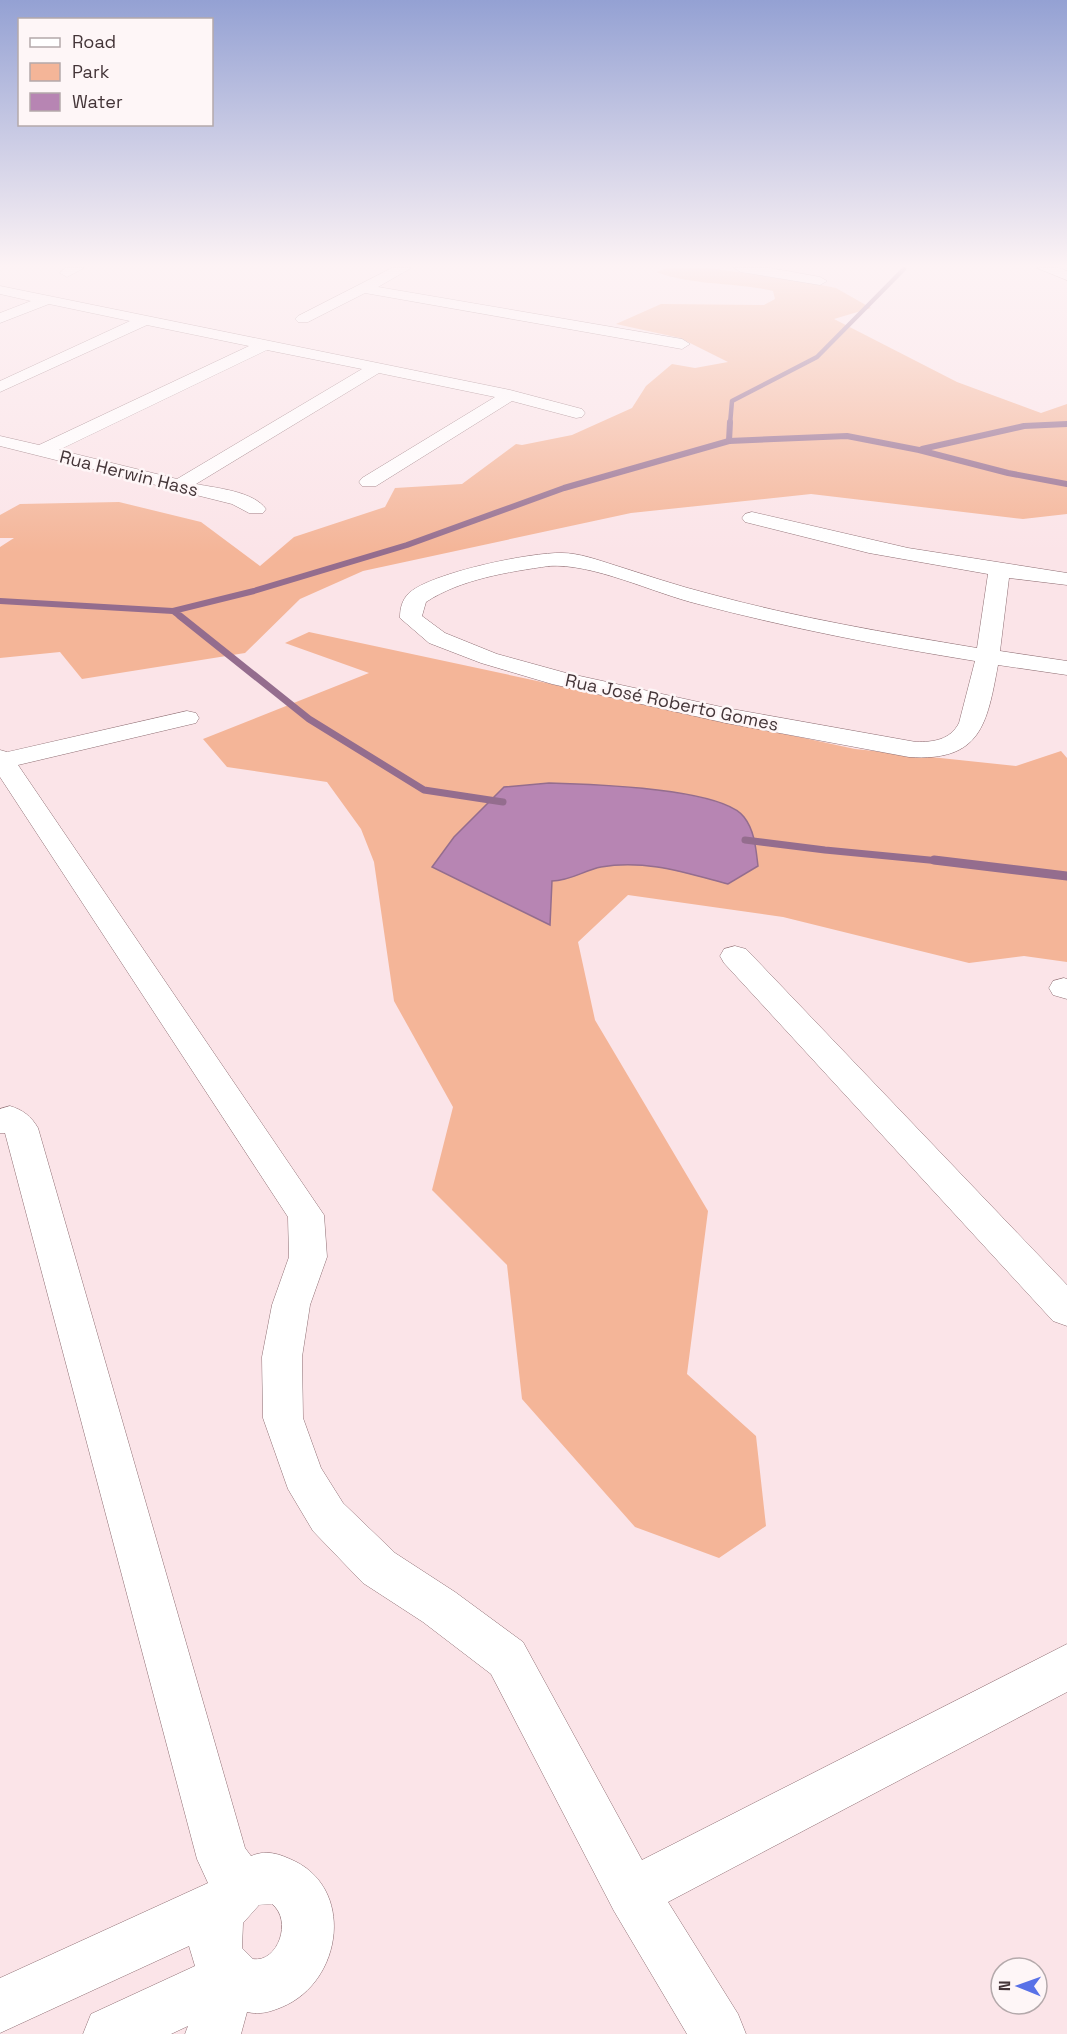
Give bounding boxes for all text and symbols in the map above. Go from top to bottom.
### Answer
legend [18,18,213,126]
text: Road [72,30,116,53]
text: Park [72,60,110,83]
text: Water [72,90,123,113]
street label: Rua Herwin Hass [57,445,201,501]
street label: Rua José Roberto Gomes [563,668,781,736]
north arrow [989,1956,1049,2016]
text: N [994,1980,1015,1991]

